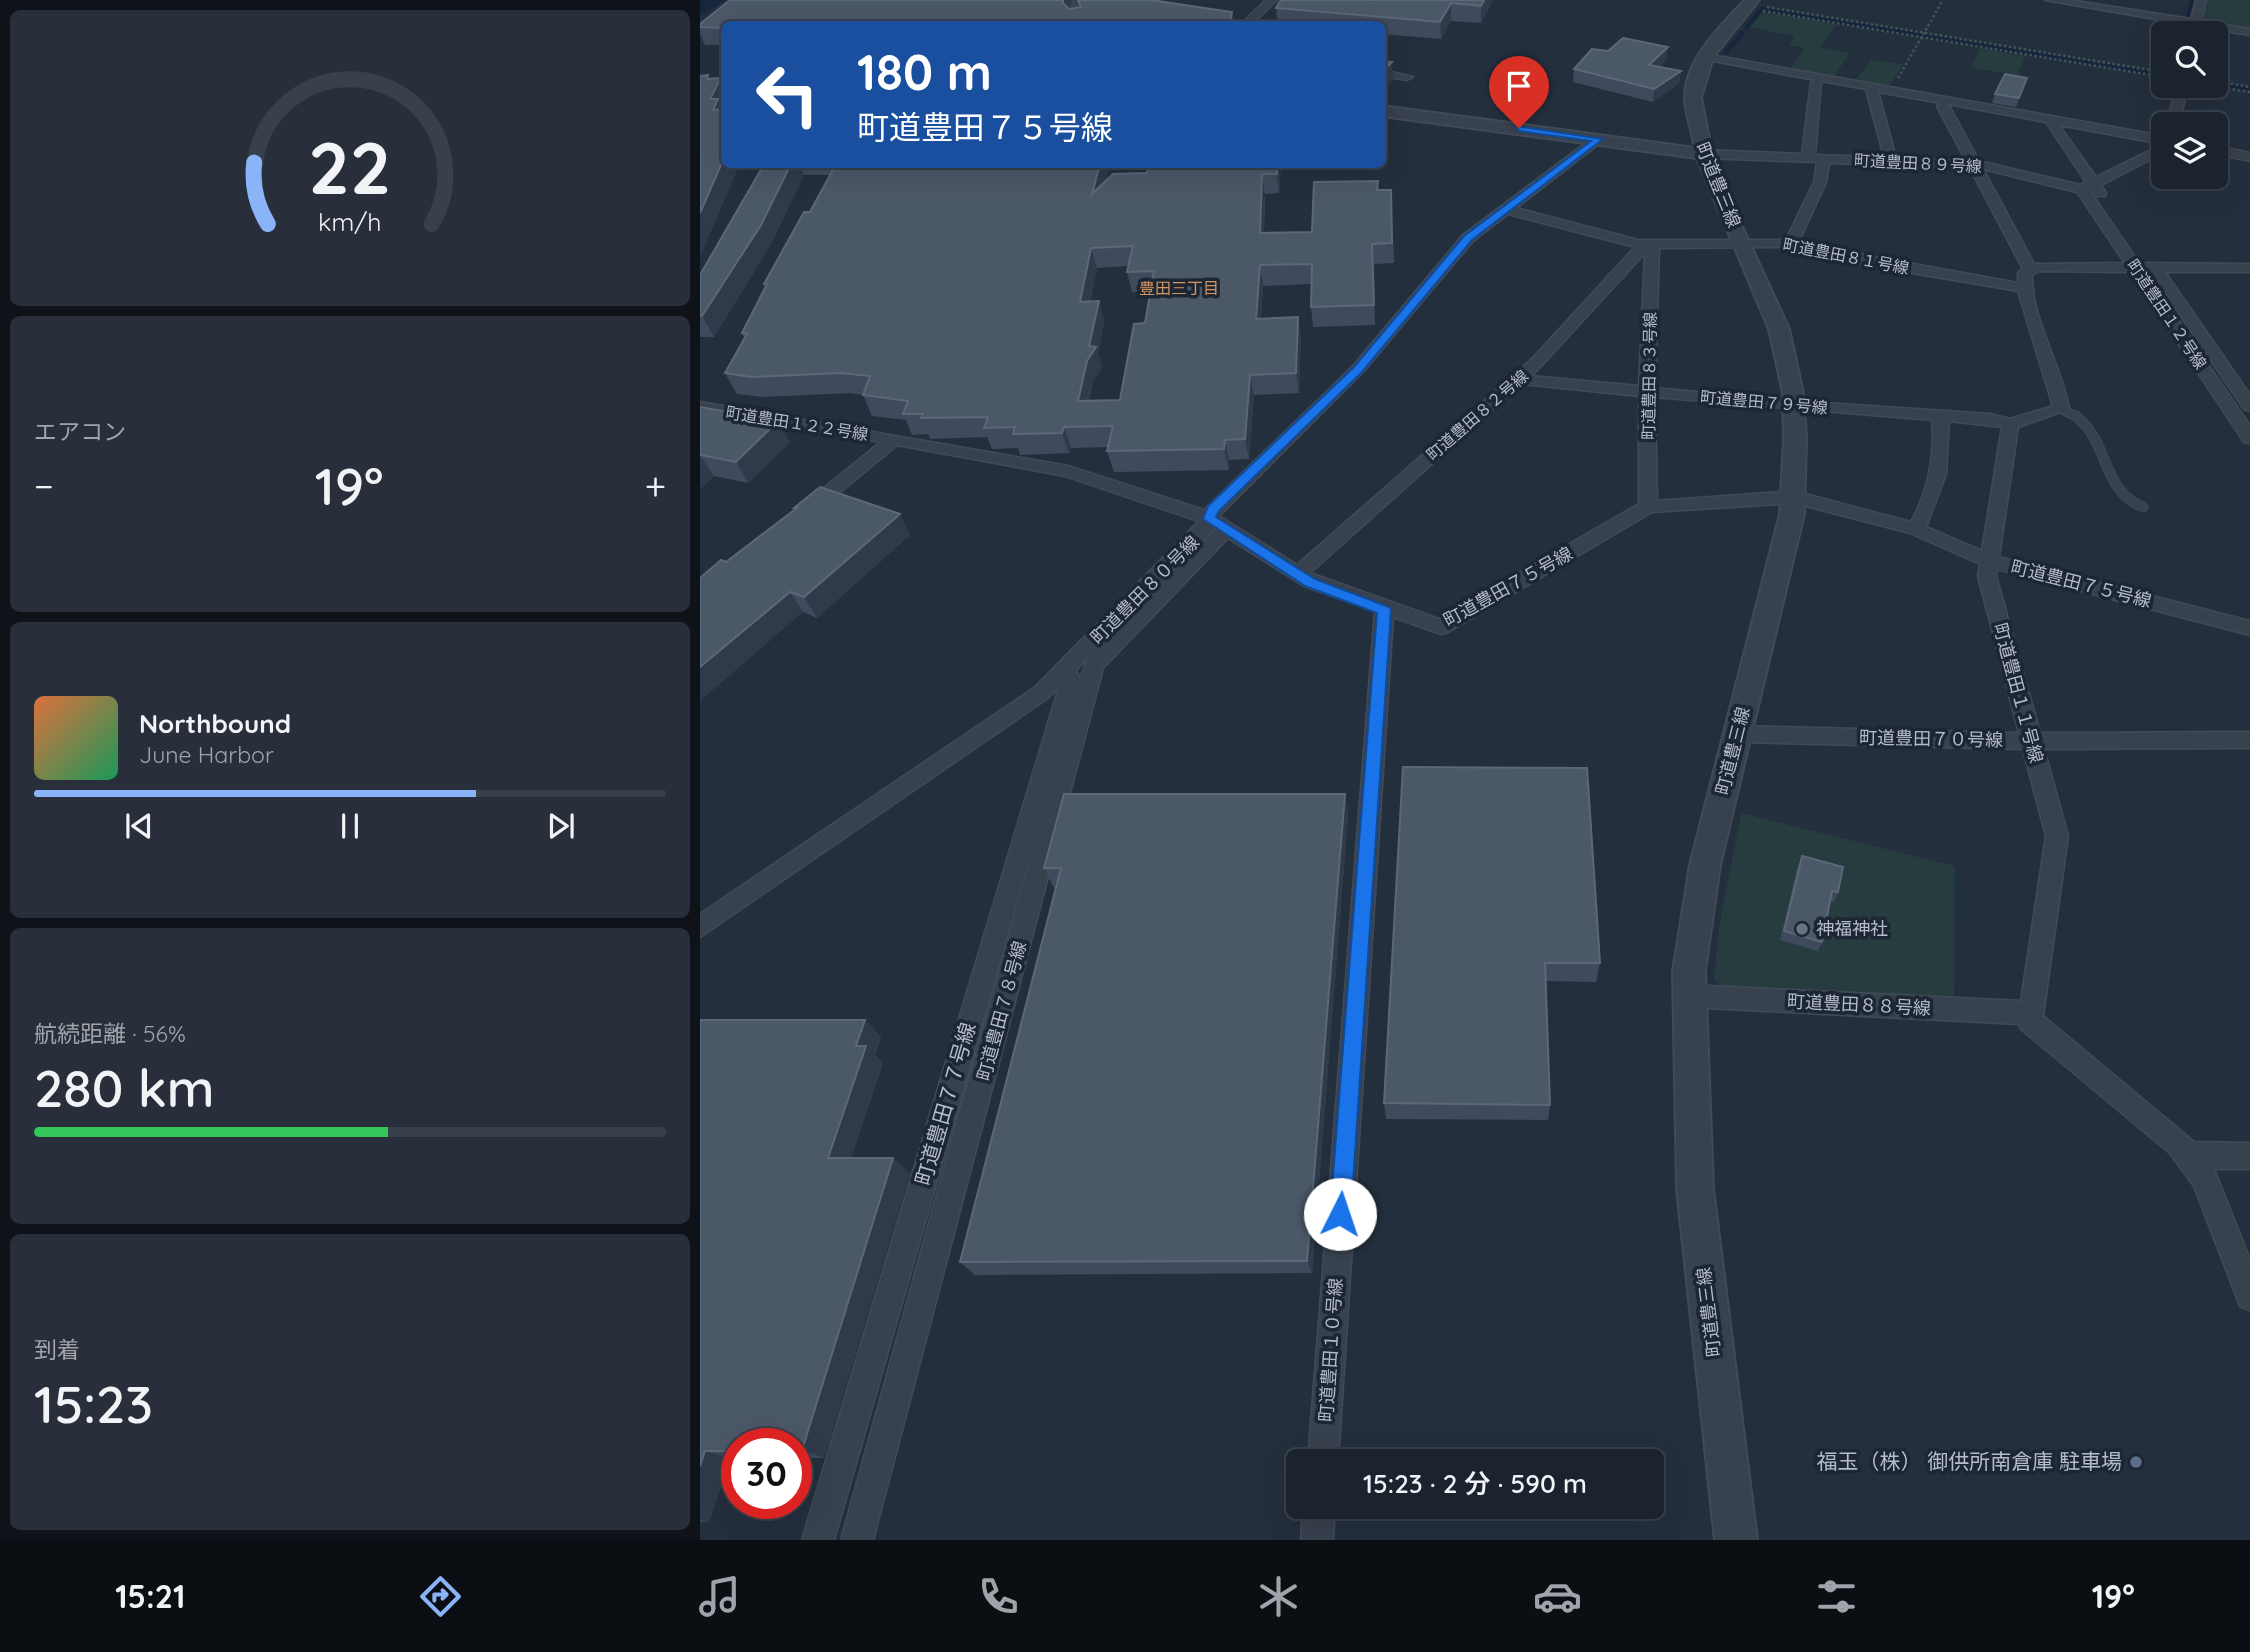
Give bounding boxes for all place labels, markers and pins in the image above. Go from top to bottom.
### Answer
pin [1489,56,1549,128]
place label: 神福神社 [1816,917,1888,940]
marker: 神福神社 [1794,921,1810,937]
place label: 福玉（株） 御供所南倉庫 駐車場 [1817,1448,2122,1474]
marker: 福玉（株） 御供所南倉庫 駐車場 [2128,1454,2144,1470]

